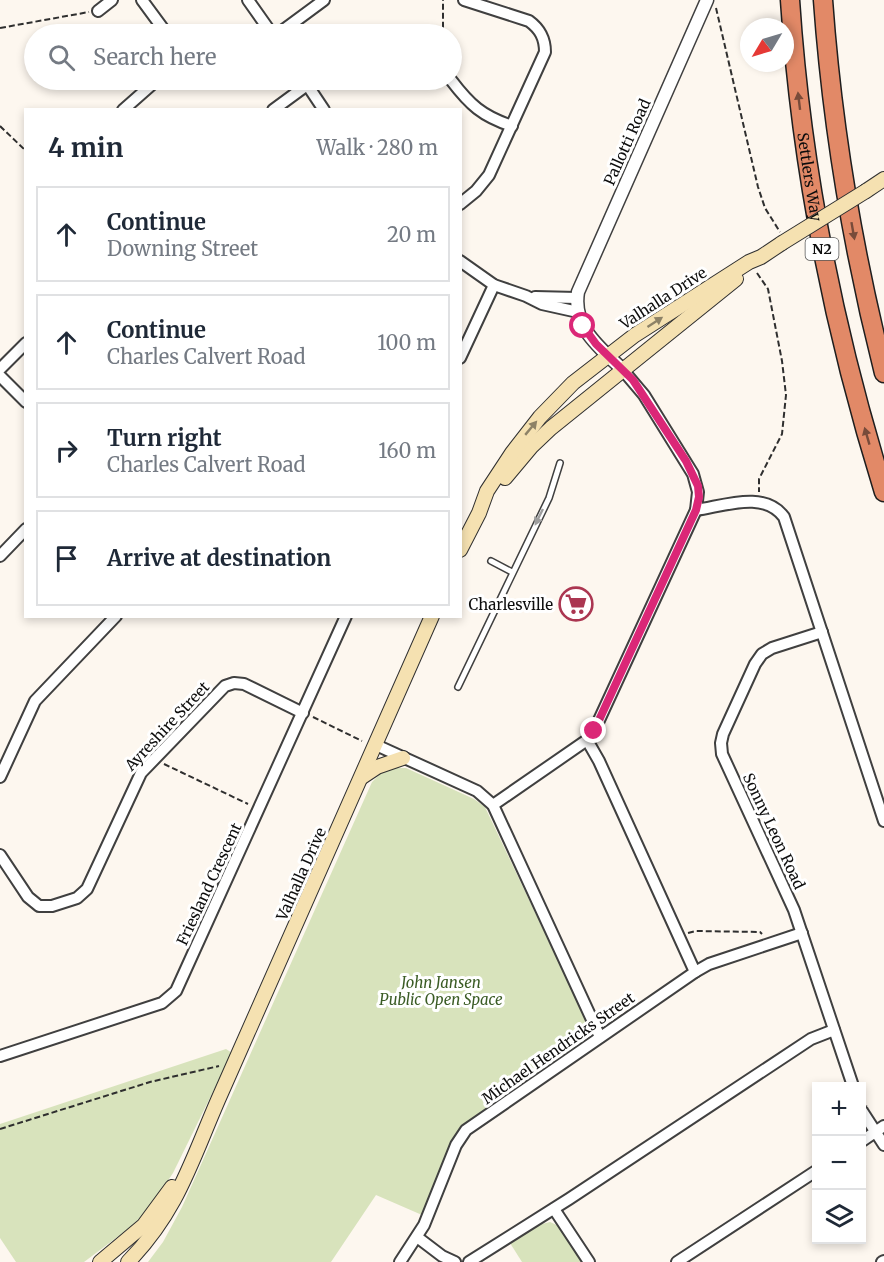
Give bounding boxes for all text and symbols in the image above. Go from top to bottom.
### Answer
north arrow [740,18,794,72]
search box [24,24,462,90]
icon: search [45,41,78,74]
text: Search here [93,43,216,71]
one-way arrow [794,92,804,111]
street label: Pallotti Road [600,96,654,188]
text: 4 min [48,131,123,164]
street label: Settlers Way [794,131,827,223]
text: Walk · 280 m [316,135,438,160]
text: Continue [107,208,206,236]
icon: ahead [50,218,83,251]
text: 20 m [387,222,436,247]
one-way arrow [849,222,858,241]
text: Downing Street [107,236,258,261]
road number: N2 [806,238,838,260]
street label: Valhalla Drive [615,263,710,334]
route start [569,312,595,338]
text: Continue [107,316,206,344]
one-way arrow [647,317,663,328]
icon: ahead [50,326,83,359]
text: 100 m [377,330,436,355]
text: Charles Calvert Road [107,344,306,369]
one-way arrow [524,420,537,436]
text: Turn right [107,424,221,452]
one-way arrow [862,427,871,445]
icon: right [50,434,83,467]
text: 160 m [378,438,436,463]
text: Charles Calvert Road [107,452,306,477]
one-way arrow [535,509,544,526]
icon: arrive [50,542,83,575]
text: Arrive at destination [107,544,331,572]
supermarket icon: Charlesville [558,586,594,622]
place label: Charlesville [469,595,553,614]
street label: Ayreshire Street [120,677,213,775]
route end [580,717,606,743]
street label: Sonny Leon Road [739,770,809,892]
street label: Friesland Crescent [172,820,246,948]
street label: Valhalla Drive [272,824,330,924]
park label: John Jansen Public Open Space [379,973,503,1009]
street label: Michael Hendricks Street [478,988,638,1108]
map controls [812,1082,866,1244]
button: + [812,1082,866,1136]
button: − [812,1136,866,1190]
button: layers [812,1190,866,1244]

